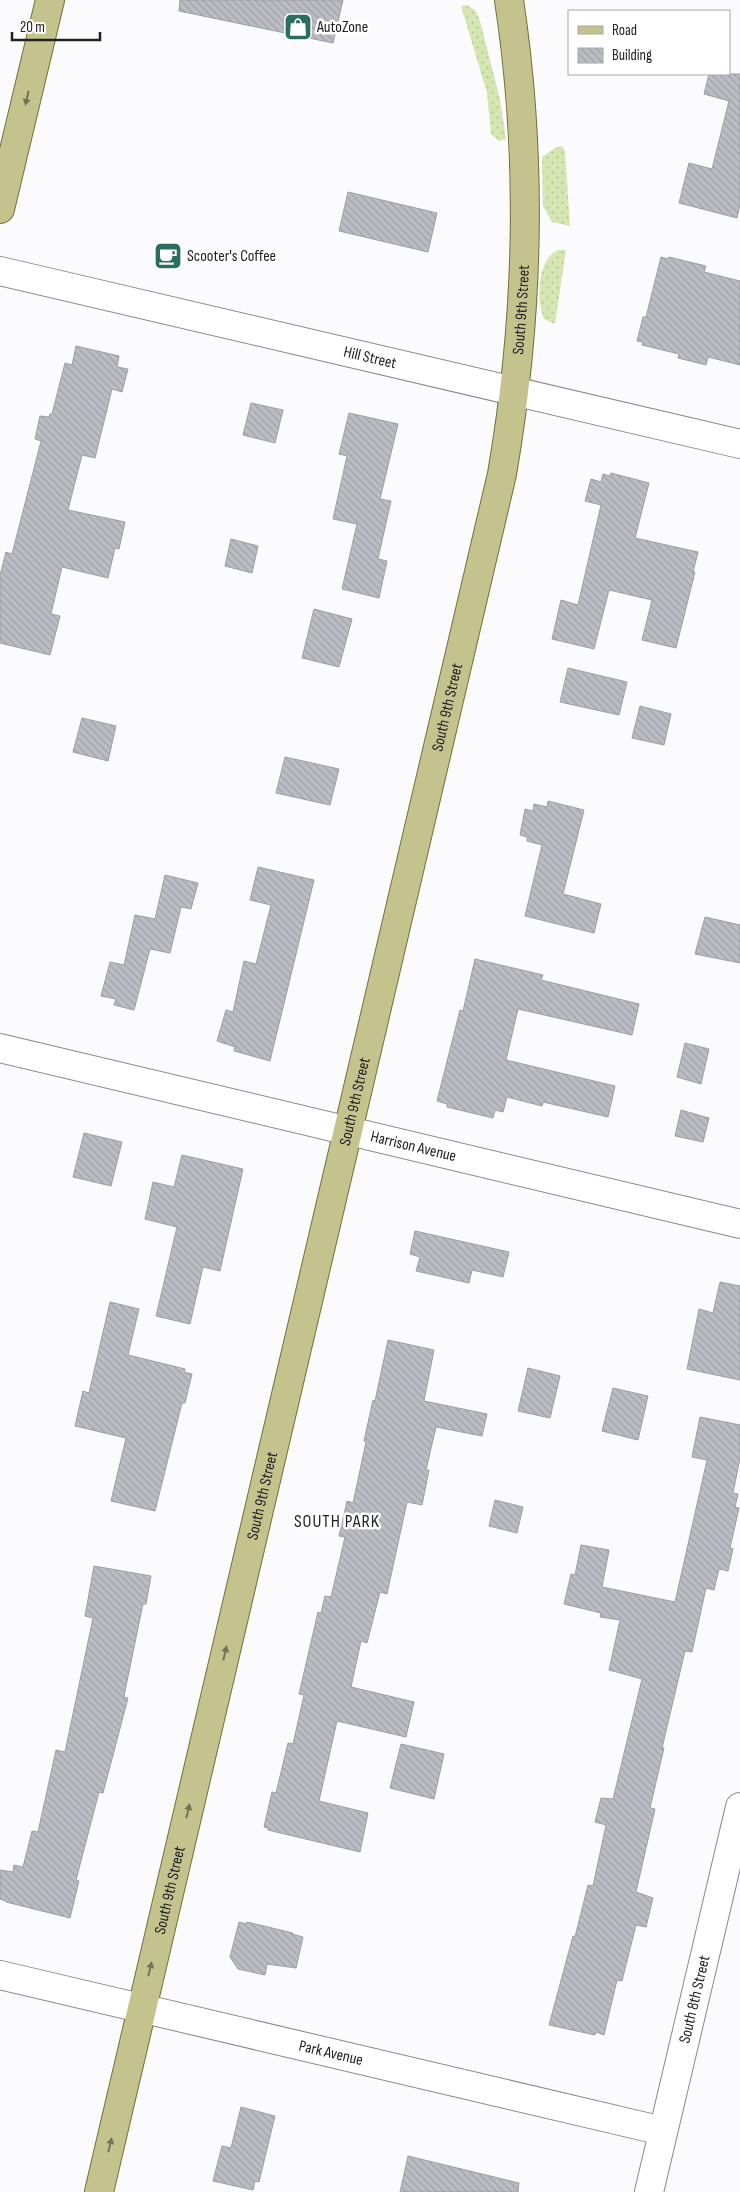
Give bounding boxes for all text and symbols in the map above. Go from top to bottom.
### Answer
scale bar [12,10,100,42]
legend [568,10,730,75]
shop icon: AutoZone [283,12,313,42]
text: 20 m [20,18,45,37]
place label: AutoZone [316,18,368,37]
text: Road [612,21,637,40]
text: Building [612,46,652,65]
one-way arrow [22,90,30,105]
cafe icon: Scooter's Coffee [153,241,183,271]
place label: Scooter's Coffee [187,247,276,266]
street label: South 9th Street [509,265,533,356]
street label: Hill Street [342,342,398,373]
street label: South 9th Street [428,661,467,753]
street label: South 9th Street [335,1056,374,1147]
street label: Harrison Avenue [369,1127,458,1166]
street label: South 9th Street [243,1450,282,1542]
district label: SOUTH PARK [294,1511,380,1532]
one-way arrow [221,1645,229,1660]
one-way arrow [184,1804,192,1819]
street label: South 9th Street [150,1844,189,1936]
street label: South 8th Street [675,1953,714,2045]
one-way arrow [146,1962,154,1977]
street label: Park Avenue [297,2036,365,2070]
one-way arrow [106,2137,114,2152]

